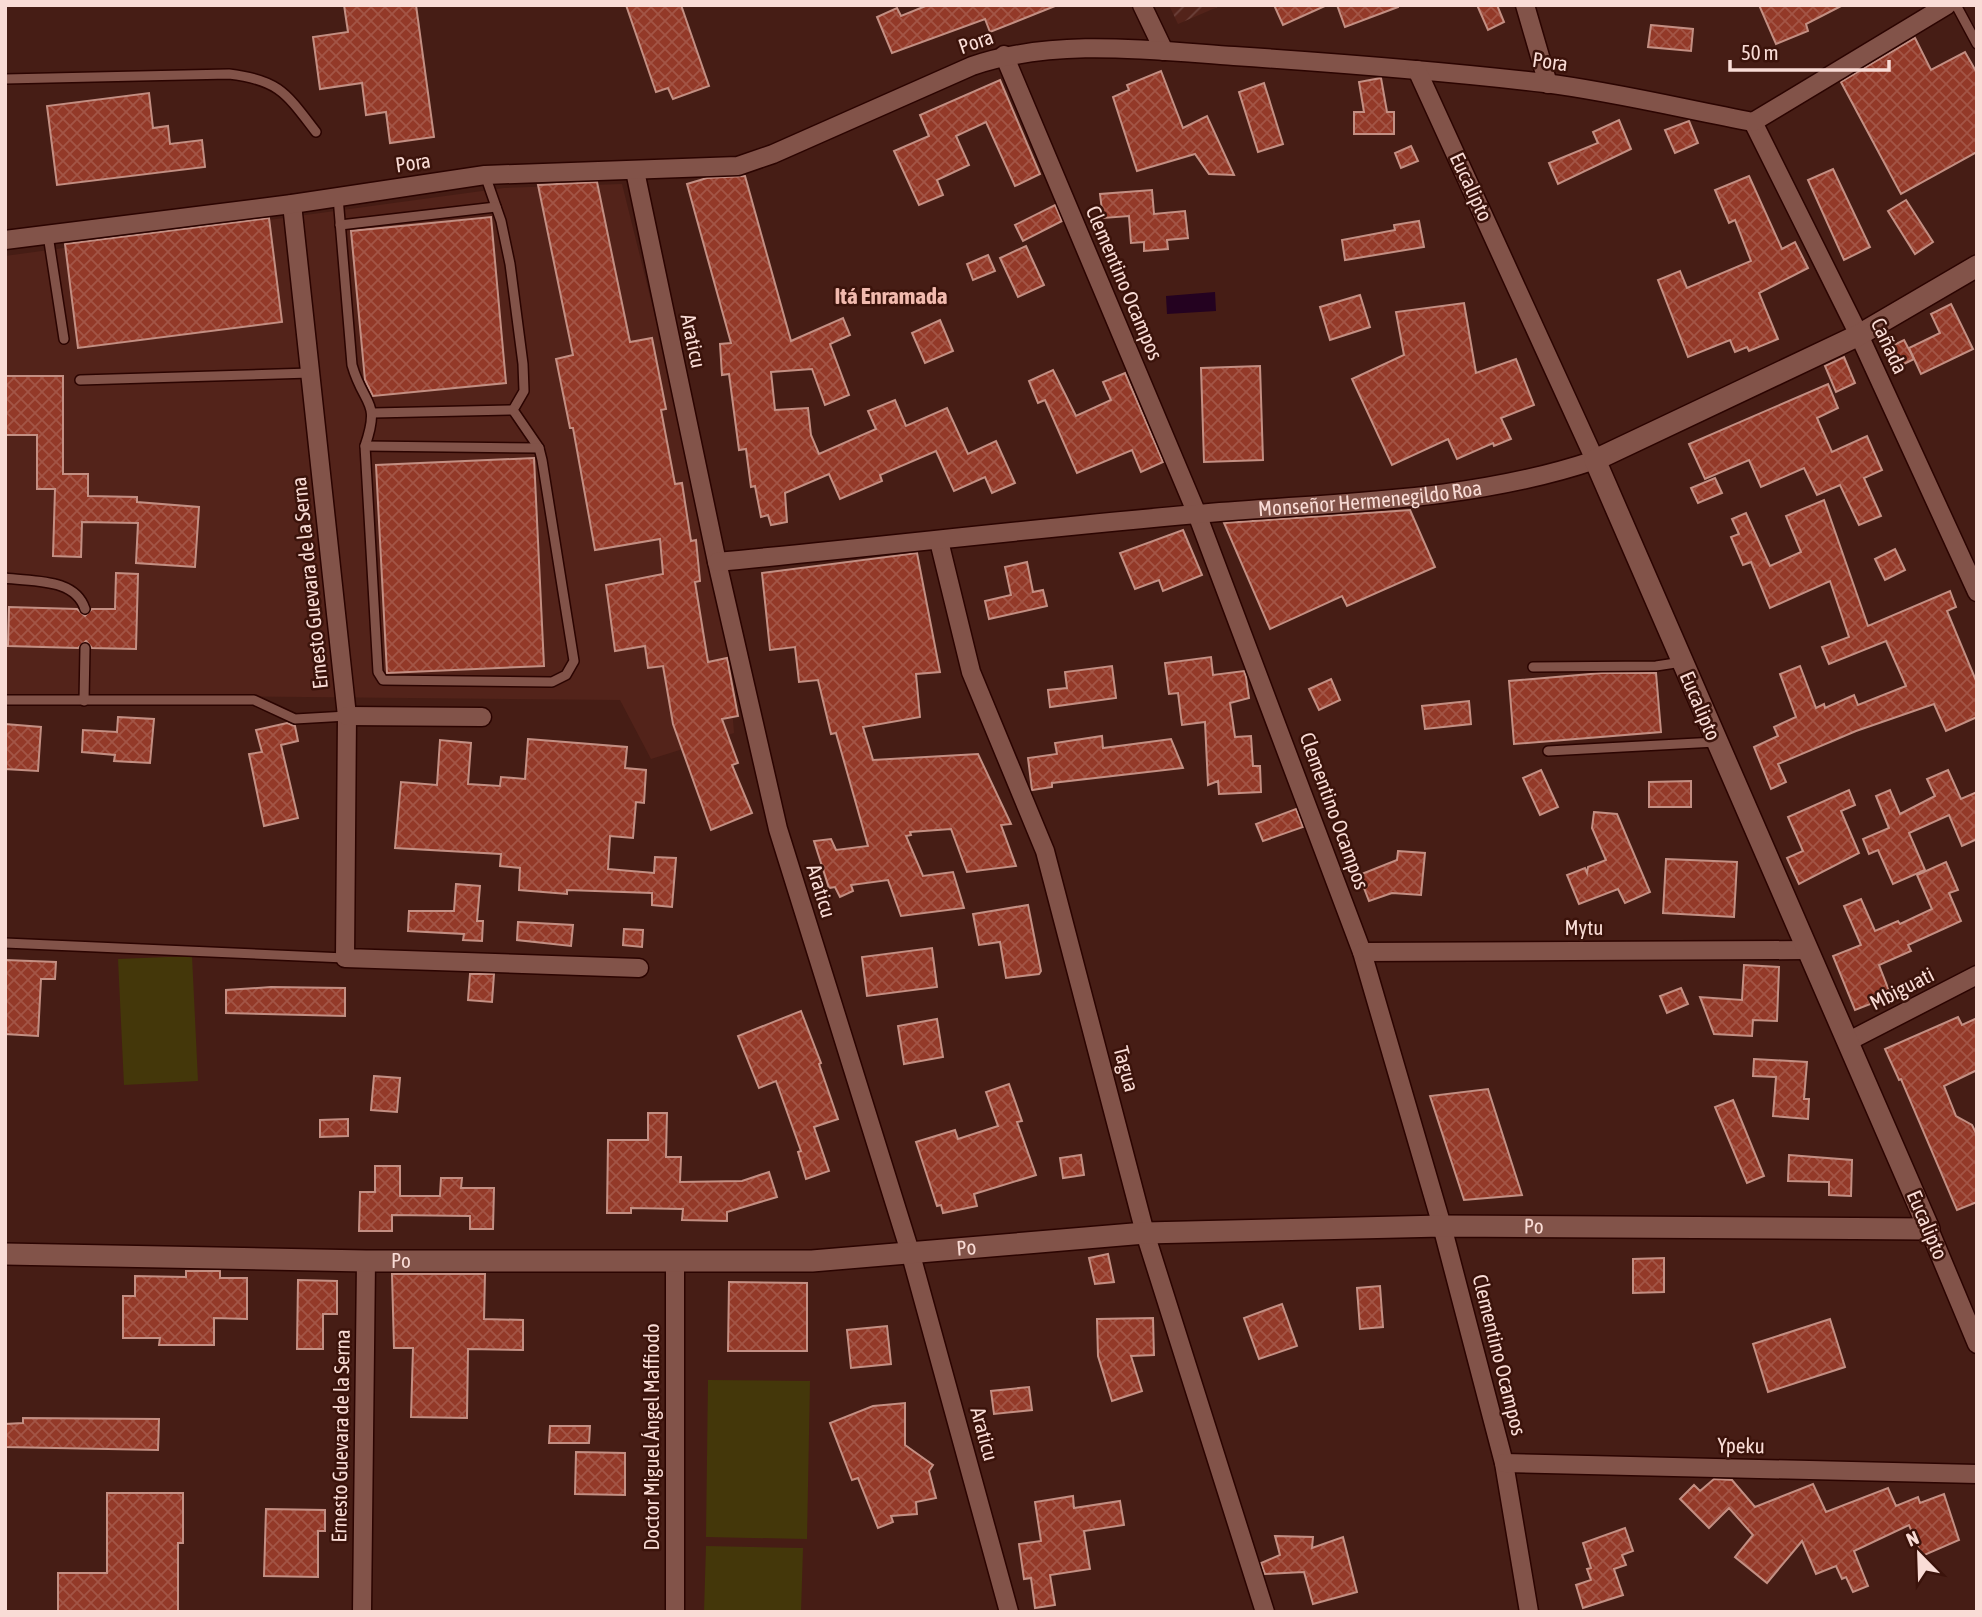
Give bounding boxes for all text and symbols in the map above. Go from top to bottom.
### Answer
street label: Pora [955,24,996,58]
scale bar [1730,28,1889,72]
text: 50 m [1741,40,1779,64]
street label: Pora [1531,47,1569,75]
street label: Pora [394,148,432,176]
street label: Eucalipto [1446,149,1498,225]
street label: Clementino Ocampos [1082,202,1168,363]
district label: Itá Enramada [834,283,948,309]
street label: Araticu [677,312,711,370]
street label: Cañada [1867,314,1913,377]
street label: Monseñor Hermenegildo Roa [1257,475,1483,520]
street label: Ernesto Guevara de la Serna [286,476,332,690]
street label: Eucalipto [1676,667,1726,744]
street label: Clementino Ocampos [1295,729,1374,892]
street label: Araticu [802,861,841,920]
street label: Mytu [1565,915,1603,939]
street label: Mbiguati [1866,962,1938,1014]
street label: Tagua [1109,1043,1145,1094]
street label: Eucalipto [1903,1186,1953,1263]
street label: Po [1524,1214,1544,1238]
street label: Po [955,1234,977,1260]
street label: Po [391,1248,411,1272]
street label: Clementino Ocampos [1468,1272,1532,1438]
street label: Doctor Miguel Ángel Maffiodo [639,1323,663,1551]
street label: Ernesto Guevara de la Serna [326,1329,354,1543]
street label: Araticu [966,1404,1004,1463]
street label: Ypeku [1717,1433,1765,1457]
north arrow [1884,1519,1954,1589]
text: N [1903,1526,1922,1551]

